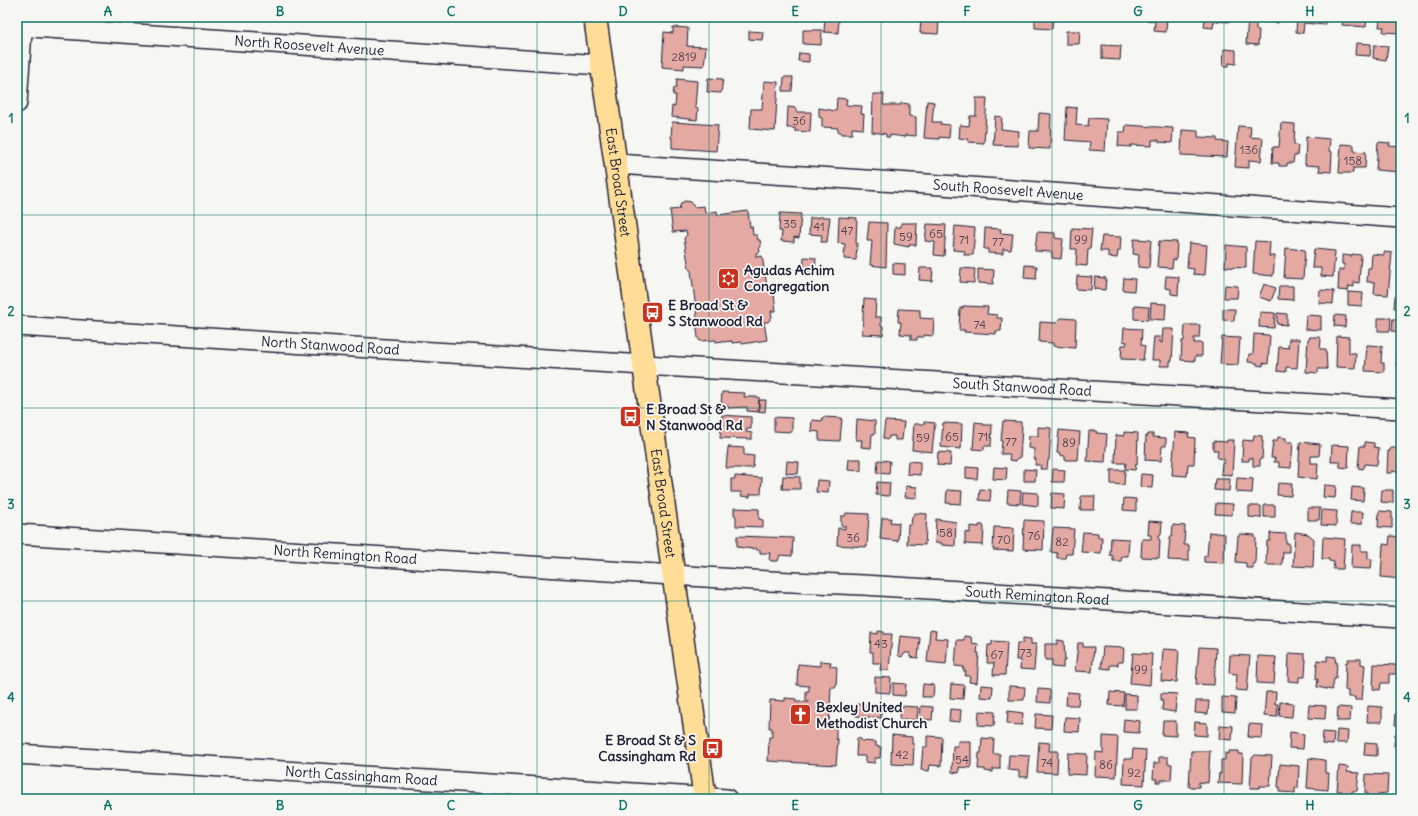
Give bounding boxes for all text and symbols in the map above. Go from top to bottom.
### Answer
text: A [104,3,113,20]
text: B [276,3,285,20]
text: C [447,3,456,20]
text: D [618,3,628,20]
text: E [791,3,799,20]
text: F [963,3,971,20]
text: G [1133,3,1143,20]
text: H [1305,3,1315,20]
street label: North Roosevelt Avenue [234,32,385,60]
house number: 2819 [671,49,697,64]
text: 1 [8,110,14,127]
text: 1 [1404,110,1410,127]
house number: 36 [792,113,806,128]
street label: East Broad Street [602,127,635,238]
house number: 136 [1240,142,1258,157]
house number: 158 [1344,153,1362,168]
street label: South Roosevelt Avenue [932,175,1084,204]
house number: 35 [783,216,797,231]
house number: 41 [813,219,825,234]
house number: 47 [841,223,853,238]
house number: 65 [929,226,943,241]
house number: 59 [899,229,913,244]
house number: 71 [959,232,969,247]
house number: 99 [1074,232,1088,247]
house number: 77 [992,234,1004,249]
place label: Agudas Achim Congregation [744,261,835,295]
synagogue icon: Agudas Achim Congregation [716,265,742,291]
place label: E Broad St & S Stanwood Rd [668,296,764,330]
bus stop icon: E Broad St & S Stanwood Rd [640,300,666,326]
text: 2 [7,303,15,320]
text: 2 [1403,303,1411,320]
house number: 74 [974,317,986,332]
street label: North Stanwood Road [261,332,400,359]
street label: South Stanwood Road [952,374,1092,400]
place label: E Broad St & N Stanwood Rd [646,400,743,434]
bus stop icon: E Broad St & N Stanwood Rd [618,404,644,430]
house number: 65 [945,429,959,444]
house number: 71 [978,429,988,444]
house number: 59 [916,430,930,445]
house number: 77 [1005,434,1017,449]
house number: 89 [1062,435,1076,450]
street label: East Broad Street [647,447,680,559]
text: 3 [7,496,15,513]
text: 3 [1403,496,1411,513]
house number: 58 [939,525,953,540]
house number: 76 [1028,528,1040,543]
house number: 36 [846,530,860,545]
house number: 70 [997,532,1011,547]
house number: 82 [1055,534,1069,549]
street label: North Remington Road [273,541,418,568]
street label: South Remington Road [964,582,1110,609]
house number: 43 [874,636,888,651]
house number: 73 [1020,645,1033,660]
house number: 67 [991,647,1004,662]
house number: 99 [1134,662,1148,677]
text: 4 [7,689,15,706]
text: 4 [1403,689,1411,706]
place label: Bexley United Methodist Church [816,698,927,732]
church icon: Bexley United Methodist Church [787,702,813,728]
place label: E Broad St & S Cassingham Rd [598,731,697,765]
bus stop icon: E Broad St & S Cassingham Rd [699,735,725,761]
house number: 42 [895,747,909,762]
house number: 54 [955,752,969,767]
house number: 74 [1041,755,1053,770]
house number: 86 [1099,757,1113,772]
street label: North Cassingham Road [285,762,438,790]
house number: 92 [1127,765,1141,780]
text: A [104,797,113,814]
text: B [276,797,285,814]
text: C [447,797,456,814]
text: D [618,797,628,814]
text: E [791,797,799,814]
text: F [963,797,971,814]
text: G [1133,797,1143,814]
text: H [1305,797,1315,814]

